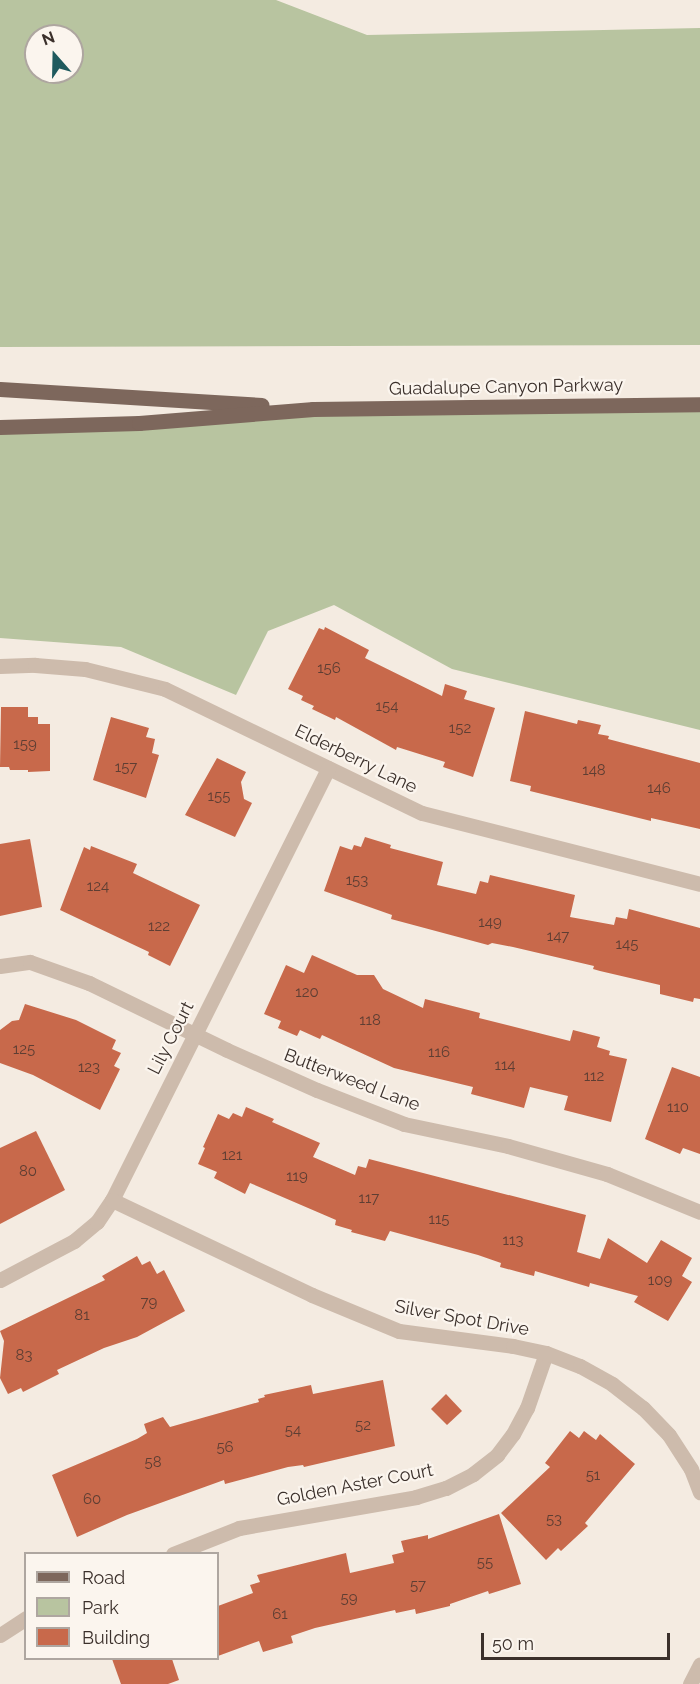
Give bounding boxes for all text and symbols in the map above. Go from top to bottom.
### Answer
north arrow [24,24,84,84]
text: N [39,27,57,50]
street label: Guadalupe Canyon Parkway [389,374,623,400]
house number: 156 [317,660,341,678]
house number: 154 [376,698,398,716]
street label: Elderberry Lane [291,720,421,798]
house number: 152 [449,720,471,738]
house number: 159 [13,736,37,754]
house number: 157 [115,759,137,777]
house number: 148 [582,762,606,780]
house number: 146 [647,780,671,798]
house number: 155 [208,788,230,806]
house number: 153 [346,872,368,890]
house number: 124 [87,878,109,896]
house number: 149 [478,914,502,932]
house number: 122 [148,918,170,936]
house number: 147 [547,928,569,946]
house number: 145 [616,936,638,954]
house number: 120 [295,984,319,1002]
street label: Lily Court [143,998,199,1078]
house number: 118 [359,1012,381,1030]
house number: 125 [13,1041,35,1059]
street label: Butterweed Lane [281,1044,423,1116]
house number: 116 [428,1044,450,1062]
house number: 114 [494,1057,516,1075]
house number: 123 [78,1059,100,1077]
house number: 112 [584,1068,604,1086]
house number: 110 [667,1099,689,1117]
house number: 121 [222,1147,242,1165]
house number: 80 [19,1163,37,1181]
house number: 119 [286,1168,308,1186]
house number: 117 [359,1190,379,1208]
house number: 115 [428,1211,450,1229]
house number: 113 [503,1232,523,1250]
house number: 109 [648,1272,672,1290]
house number: 79 [141,1294,157,1312]
street label: Silver Spot Drive [393,1296,531,1340]
house number: 81 [74,1307,90,1325]
house number: 83 [16,1347,32,1365]
house number: 52 [355,1417,371,1435]
house number: 54 [285,1422,301,1440]
house number: 56 [216,1439,234,1457]
house number: 58 [144,1454,162,1472]
street label: Golden Aster Court [275,1459,435,1511]
house number: 51 [586,1467,600,1485]
house number: 60 [83,1491,101,1509]
house number: 53 [546,1511,562,1529]
legend [24,1552,219,1660]
house number: 55 [477,1554,493,1572]
text: Road [82,1567,125,1588]
house number: 57 [410,1577,426,1595]
house number: 59 [341,1590,357,1608]
text: Park [82,1597,119,1618]
house number: 61 [272,1606,288,1624]
scale bar [484,1621,673,1659]
text: Building [82,1627,150,1648]
text: 50 m [492,1633,534,1654]

